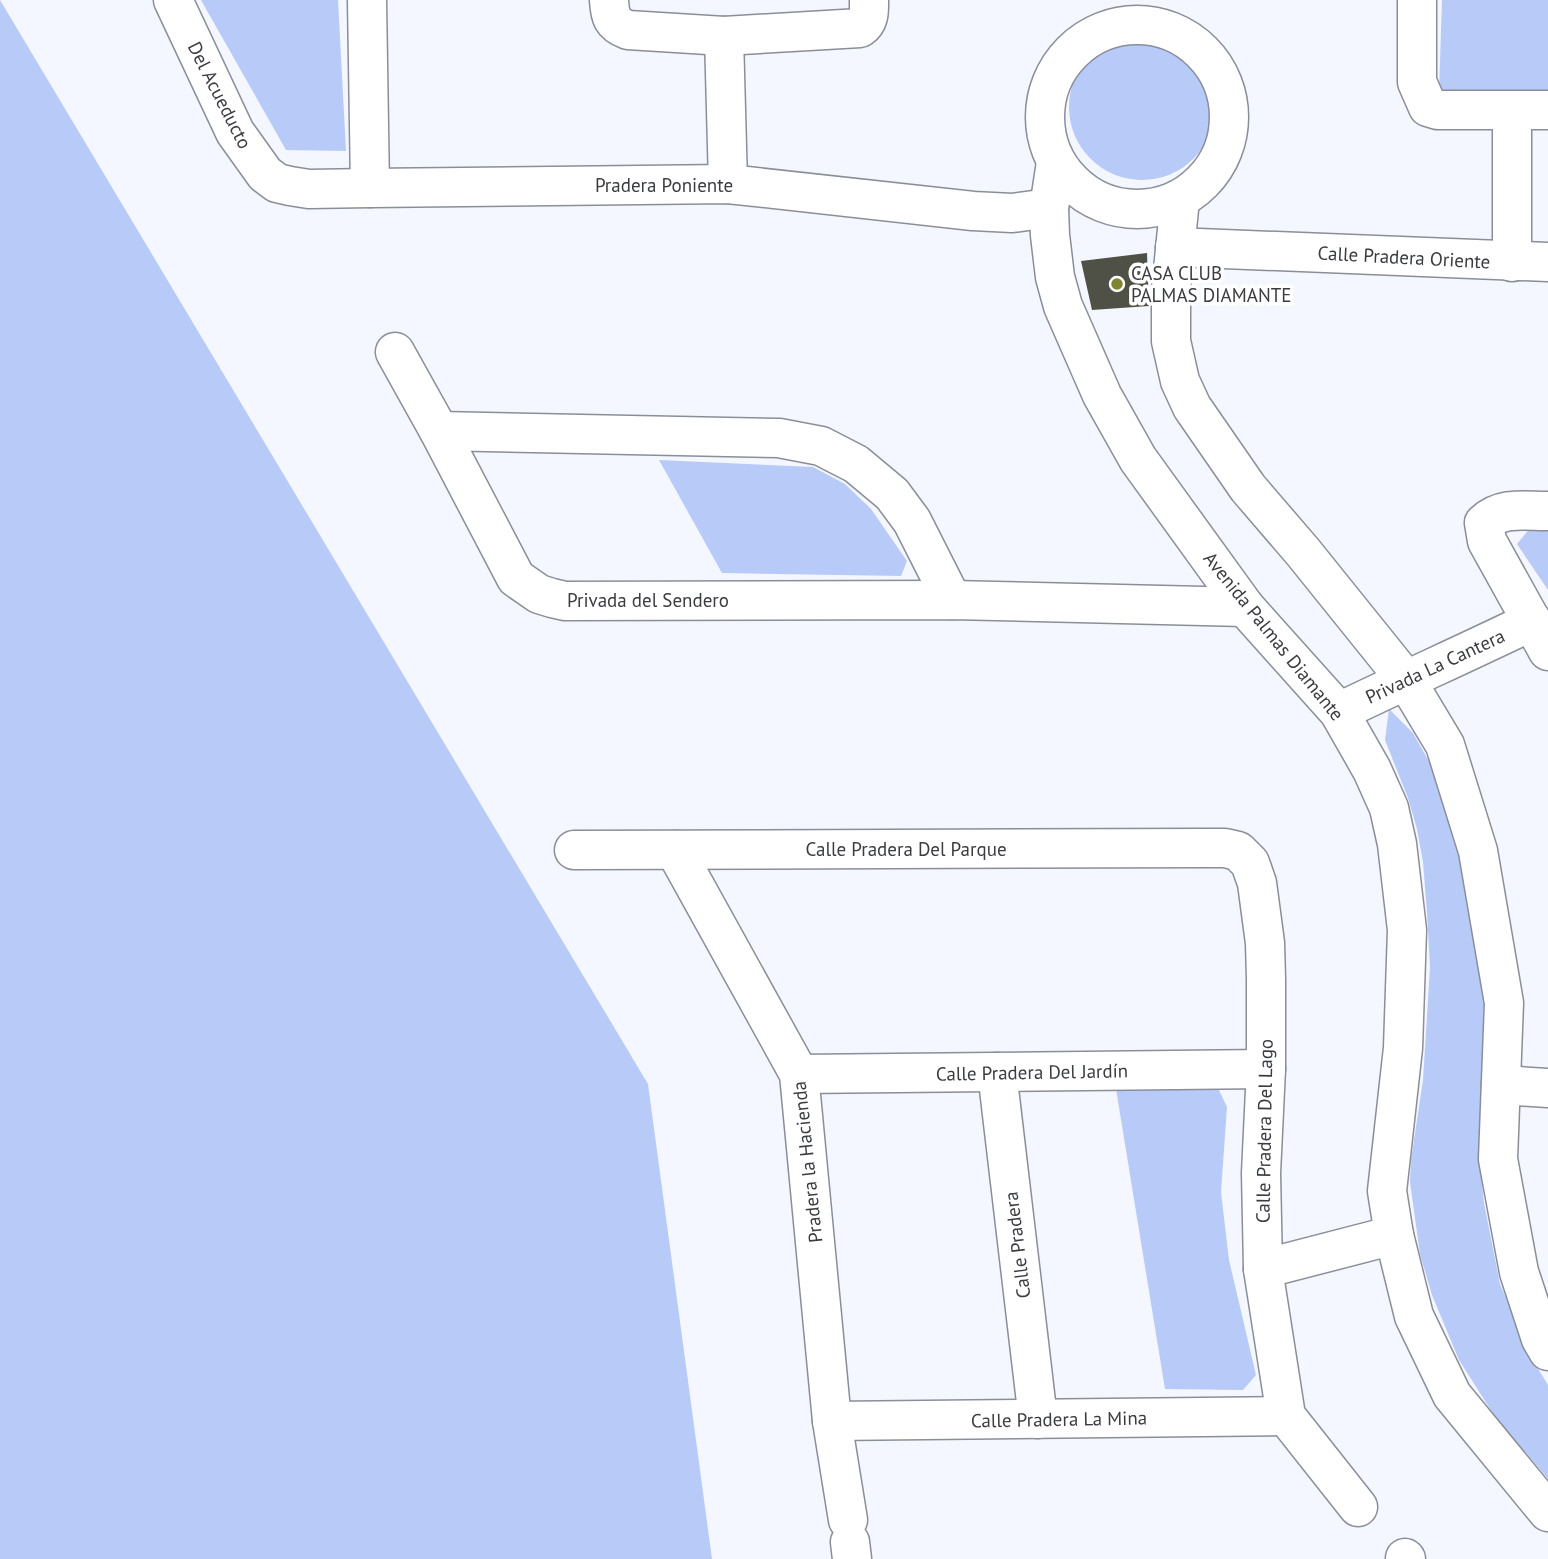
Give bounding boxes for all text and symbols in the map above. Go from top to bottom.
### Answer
street label: Del Acueducto [183,37,257,153]
street label: Pradera Poniente [595,173,733,197]
street label: Calle Pradera Oriente [1317,240,1491,274]
place label: CASA CLUB PALMAS DIAMANTE [1131,261,1291,307]
marker: CASA CLUB PALMAS DIAMANTE [1109,276,1125,292]
street label: Avenida Palmas Diamante [1199,547,1349,725]
street label: Privada del Sendero [567,588,729,612]
street label: Privada La Cantera [1362,623,1508,709]
street label: Calle Pradera Del Parque [805,837,1007,861]
street label: Calle Pradera Del Lago [1250,1039,1278,1223]
street label: Calle Pradera Del Jardín [936,1058,1128,1086]
street label: Pradera la Hacienda [787,1080,827,1244]
street label: Calle Pradera [999,1190,1035,1300]
street label: Calle Pradera La Mina [971,1405,1147,1433]

